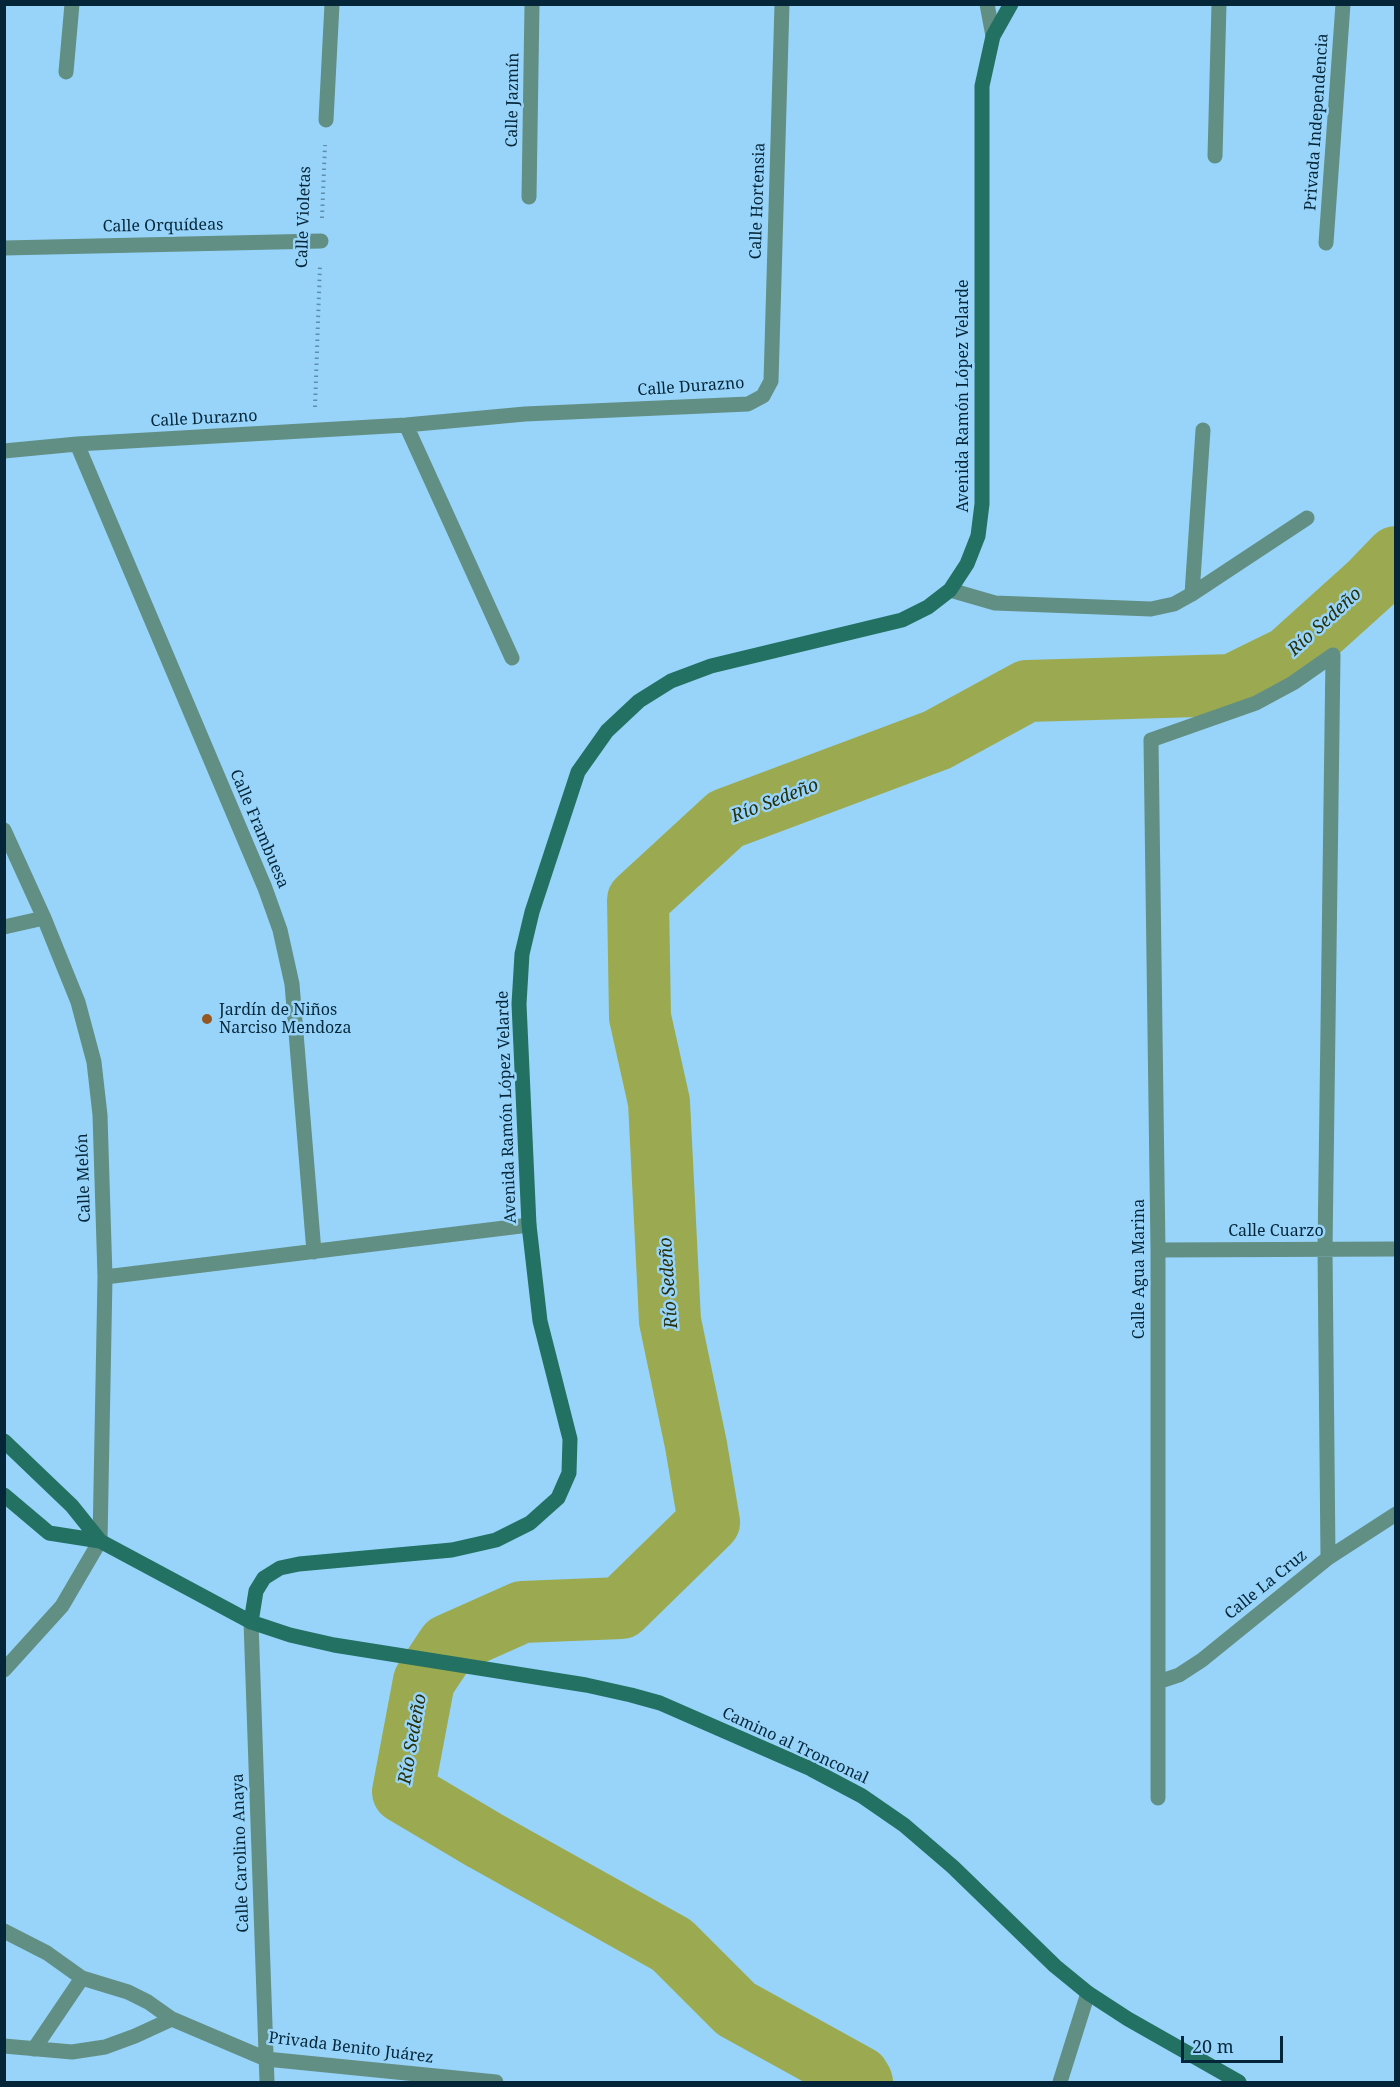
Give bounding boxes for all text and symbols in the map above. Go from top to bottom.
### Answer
street label: Privada Independencia [1301,33,1333,211]
street label: Calle Jazmín [503,52,523,148]
street label: Calle Hortensia [746,142,770,260]
street label: Calle Violetas [293,166,315,268]
street label: Calle Orquídeas [103,215,223,237]
street label: Avenida Ramón López Velarde [953,279,973,513]
street label: Calle Durazno [637,374,745,400]
street label: Calle Durazno [150,407,258,431]
water label: Río Sedeño [1284,583,1366,661]
street label: Calle Frambuesa [225,767,293,891]
water label: Río Sedeño [728,775,822,827]
street label: Avenida Ramón López Velarde [493,990,521,1224]
place label: Jardín de Niños Narciso Mendoza [219,1000,351,1038]
marker: Jardín de Niños Narciso Mendoza [200,1012,214,1026]
street label: Calle Melón [73,1133,95,1223]
street label: Calle Agua Marina [1129,1199,1149,1339]
street label: Calle Cuarzo [1228,1221,1324,1241]
water label: Río Sedeño [655,1237,683,1329]
street label: Calle La Cruz [1221,1546,1311,1624]
water label: Río Sedeño [394,1692,432,1786]
street label: Camino al Tronconal [719,1704,871,1788]
street label: Calle Carolino Anaya [229,1773,253,1933]
scale bar [1184,2024,1286,2062]
street label: Privada Benito Juárez [267,2028,435,2068]
text: 20 m [1192,2034,1234,2058]

